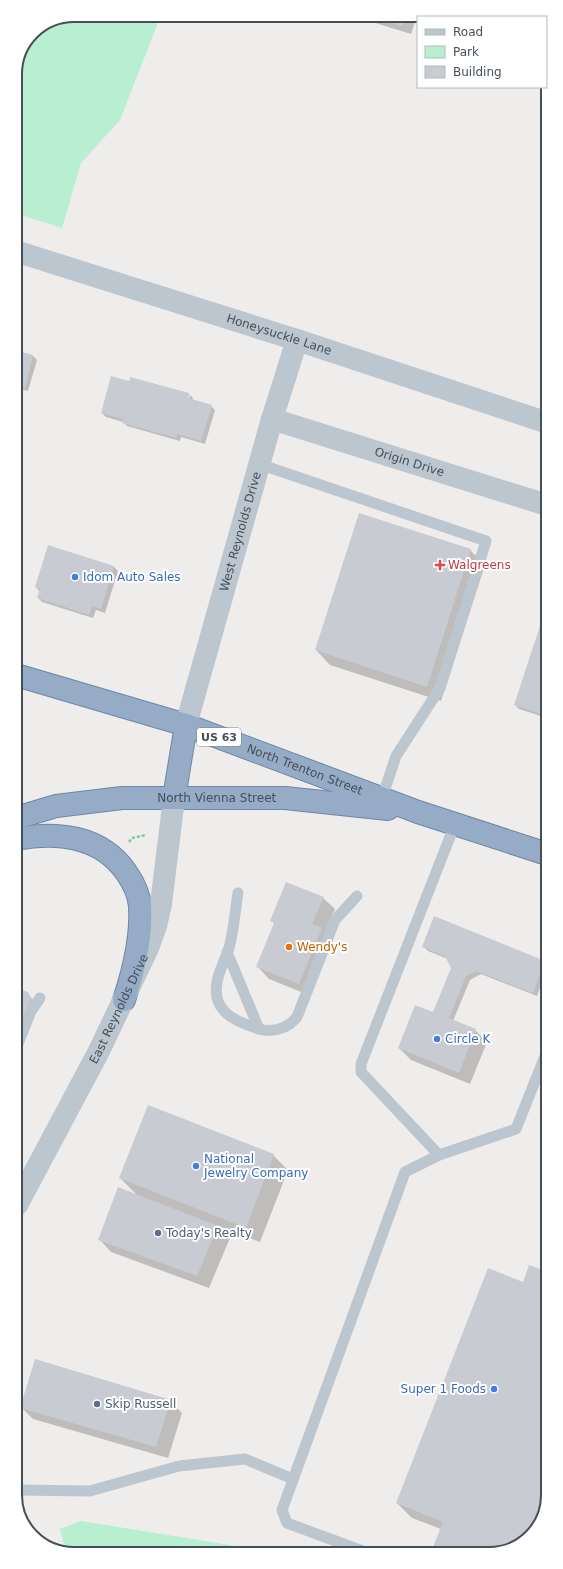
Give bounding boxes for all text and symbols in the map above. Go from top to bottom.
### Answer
legend [417,16,547,88]
text: Road [453,25,483,39]
text: Park [453,45,479,59]
text: Building [453,65,502,79]
street label: Honeysuckle Lane [225,311,333,358]
street label: Origin Drive [373,445,446,479]
street label: West Reynolds Drive [217,470,264,593]
place label: Walgreens [448,558,511,572]
marker: Walgreens [435,560,445,570]
place label: Idom Auto Sales [83,570,181,584]
marker: Idom Auto Sales [70,572,80,582]
road number: US 63 [197,728,241,746]
street label: North Trenton Street [245,741,365,798]
street label: North Vienna Street [157,791,277,805]
place label: Wendy's [297,940,347,954]
marker: Wendy's [284,942,294,952]
street label: East Reynolds Drive [86,952,151,1066]
place label: Circle K [445,1032,492,1046]
marker: Circle K [432,1034,442,1044]
place label: National Jewelry Company [203,1152,308,1180]
marker: National Jewelry Company [191,1161,201,1171]
place label: Today's Realty [165,1226,252,1240]
marker: Today's Realty [153,1228,163,1238]
place label: Super 1 Foods [401,1382,486,1396]
marker: Super 1 Foods [489,1384,499,1394]
place label: Skip Russell [105,1397,176,1411]
marker: Skip Russell [92,1399,102,1409]

